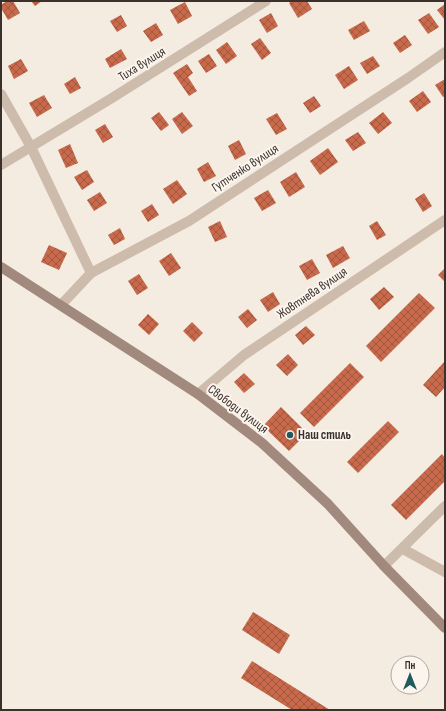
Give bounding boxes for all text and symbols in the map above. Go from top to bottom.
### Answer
street label: Тиха вулиця [116,43,168,85]
street label: Гутченко вулиця [209,140,281,196]
street label: Жовтнева вулиця [274,264,350,322]
street label: Свободи вулиця [205,381,271,437]
place label: Наш стиль [298,427,352,443]
marker: Наш стиль [285,430,295,440]
north arrow [390,655,430,695]
text: Пн [405,659,416,672]

